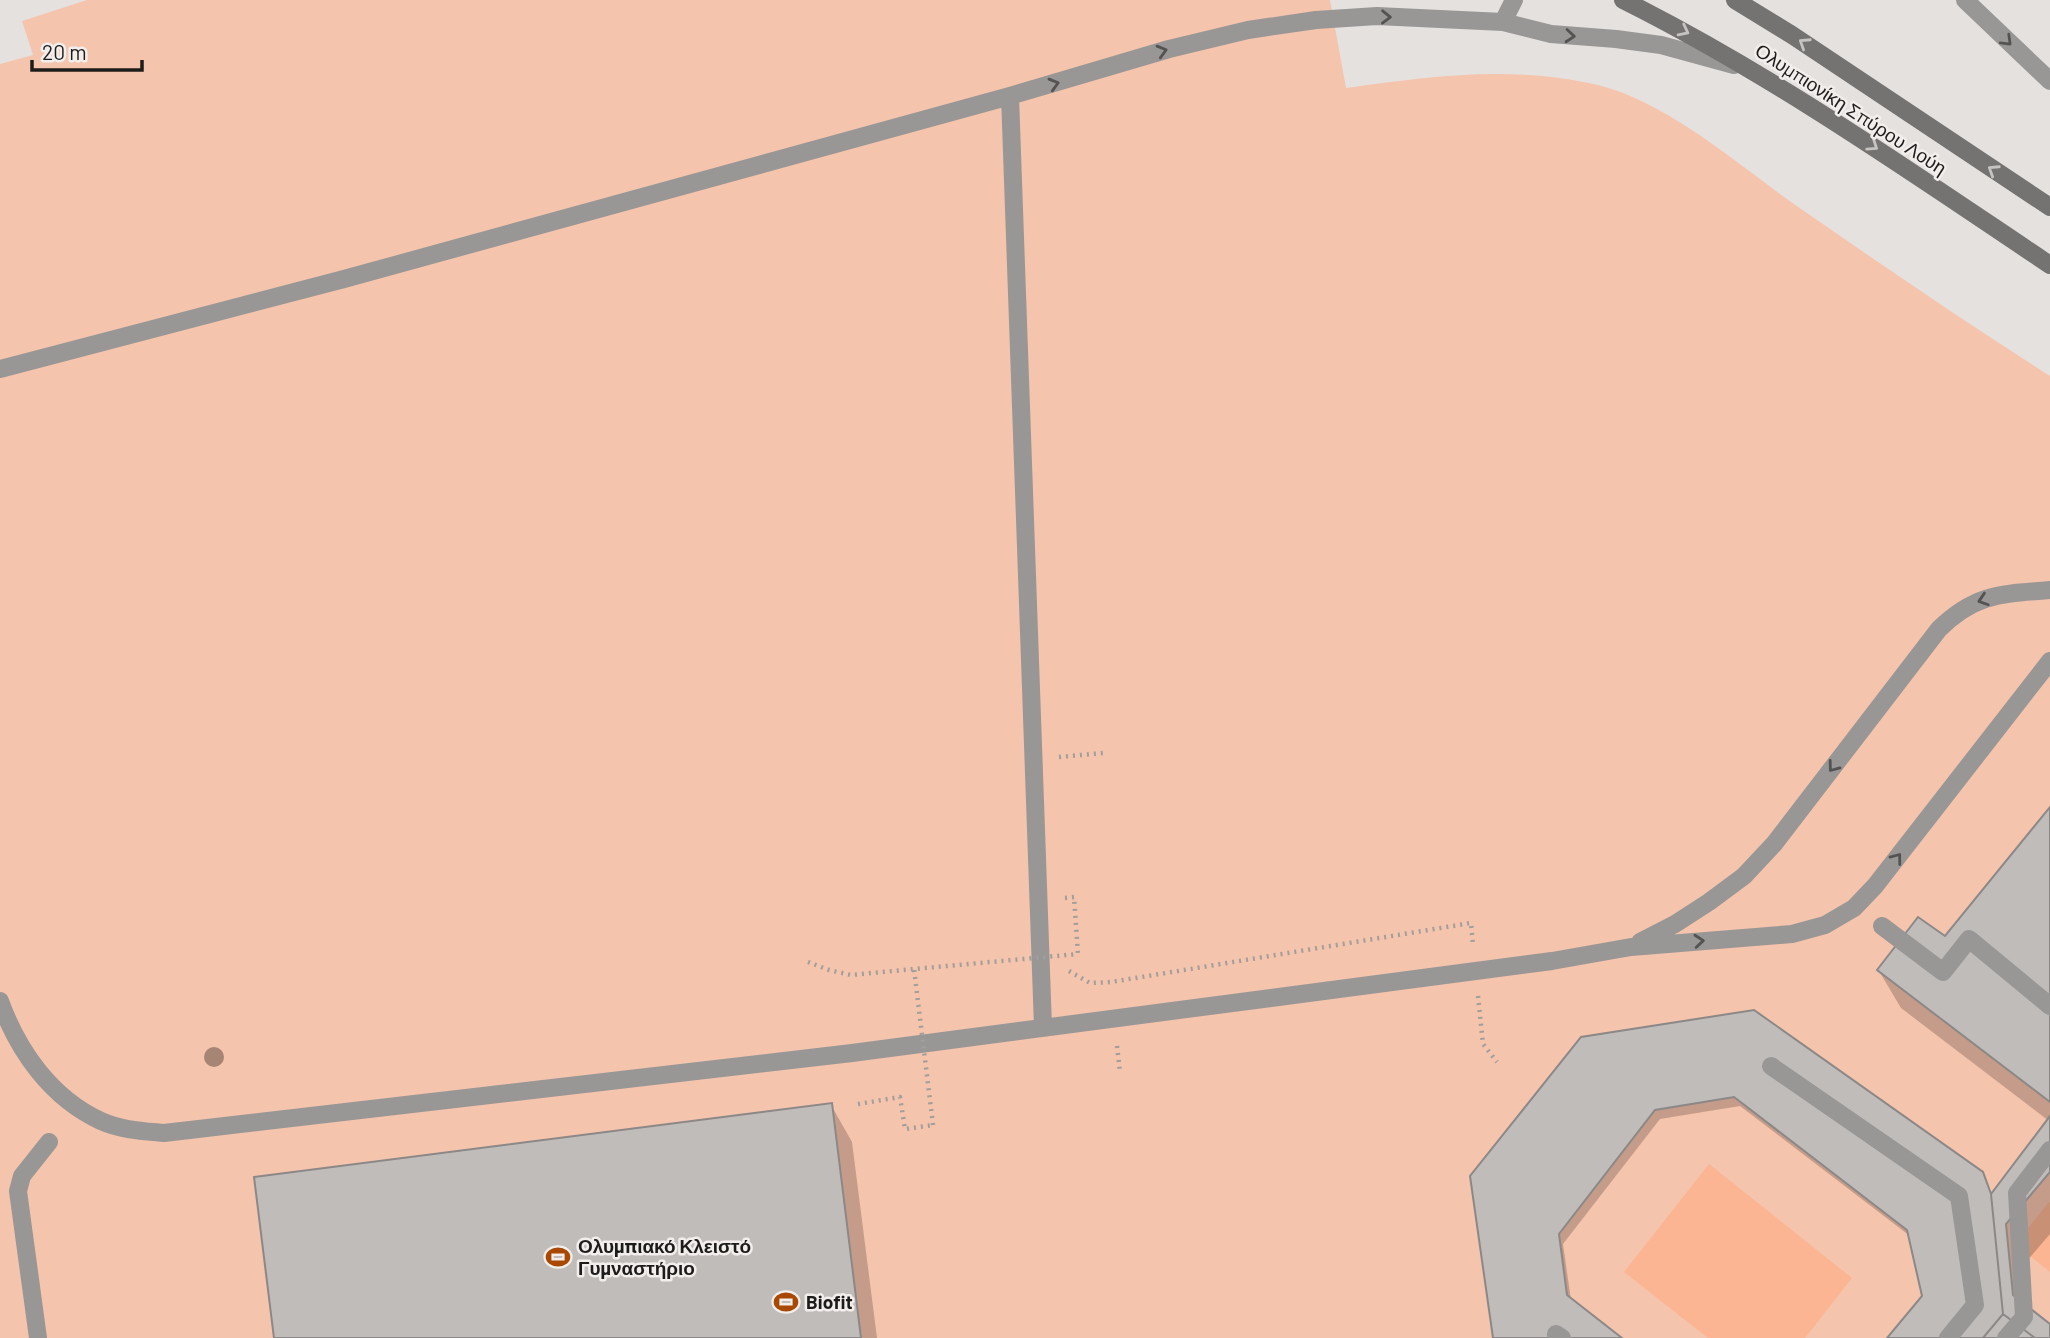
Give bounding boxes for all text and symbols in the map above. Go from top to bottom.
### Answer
one-way arrow [1381,9,1392,24]
one-way arrow [1676,23,1689,36]
scale bar [32,28,142,72]
one-way arrow [1565,28,1576,43]
one-way arrow [1999,33,2012,46]
street label: Ολυμπιονίκη Σπύρου Λούη [1751,38,1951,179]
text: 20 m [42,39,87,64]
one-way arrow [1799,39,1812,51]
one-way arrow [1156,45,1168,60]
one-way arrow [1047,77,1059,92]
one-way arrow [1865,138,1878,151]
one-way arrow [1987,165,2000,178]
one-way arrow [1977,592,1989,606]
one-way arrow [1829,759,1842,772]
one-way arrow [1889,853,1901,865]
one-way arrow [1694,934,1705,949]
place label: Ολυμπιακό Κλειστό Γυμναστήριο [578,1234,751,1279]
sports icon: Ολυμπιακό Κλειστό Γυμναστήριο [544,1243,572,1271]
sports icon: Biofit [772,1288,800,1316]
place label: Biofit [806,1290,853,1313]

